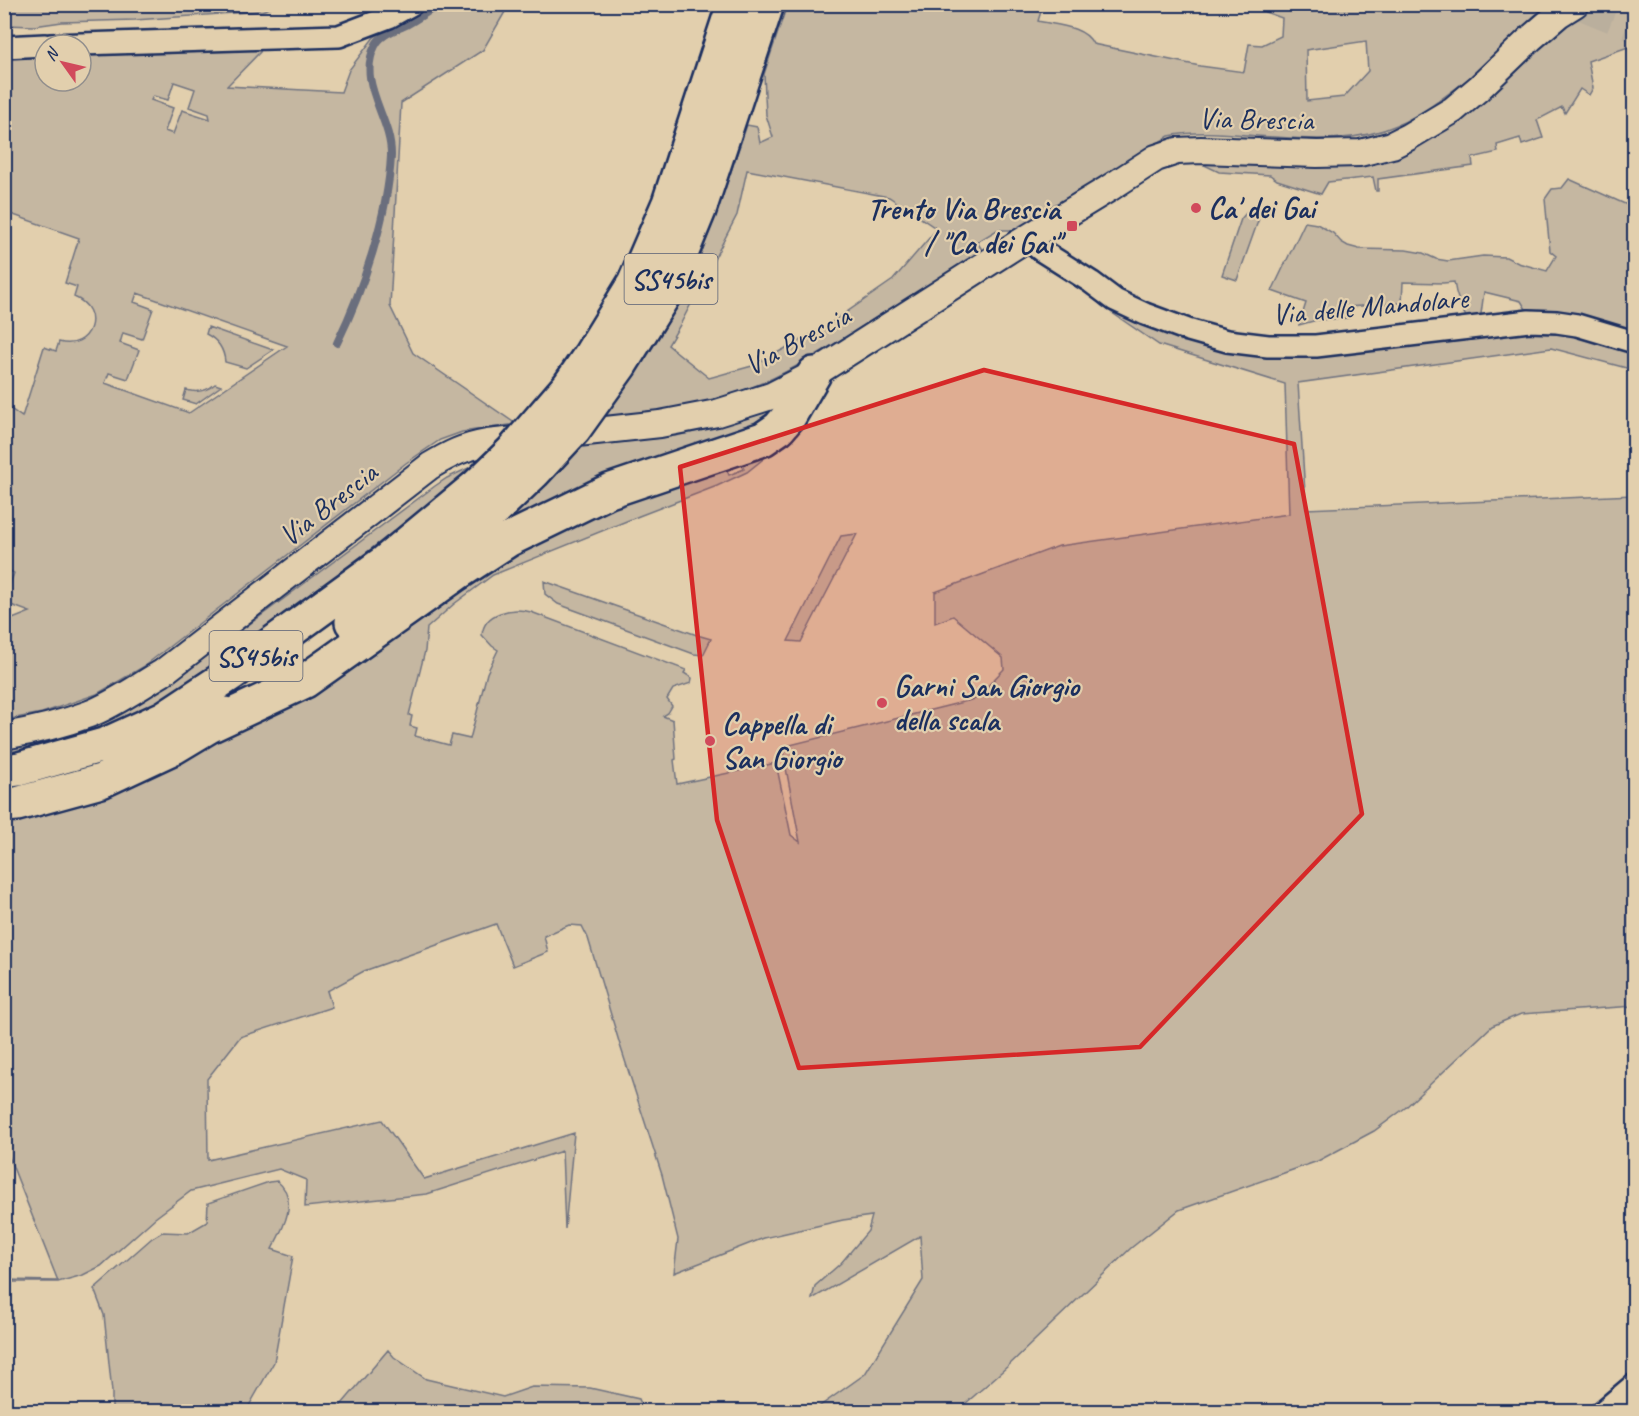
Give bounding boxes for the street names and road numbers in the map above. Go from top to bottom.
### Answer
street label: Via Brescia [1198,99,1316,139]
road number: SS45bis [624,254,718,304]
street label: Via delle Mandolare [1270,278,1472,333]
street label: Via Brescia [737,295,858,384]
street label: Via Brescia [271,453,386,554]
road number: SS45bis [210,631,302,681]

